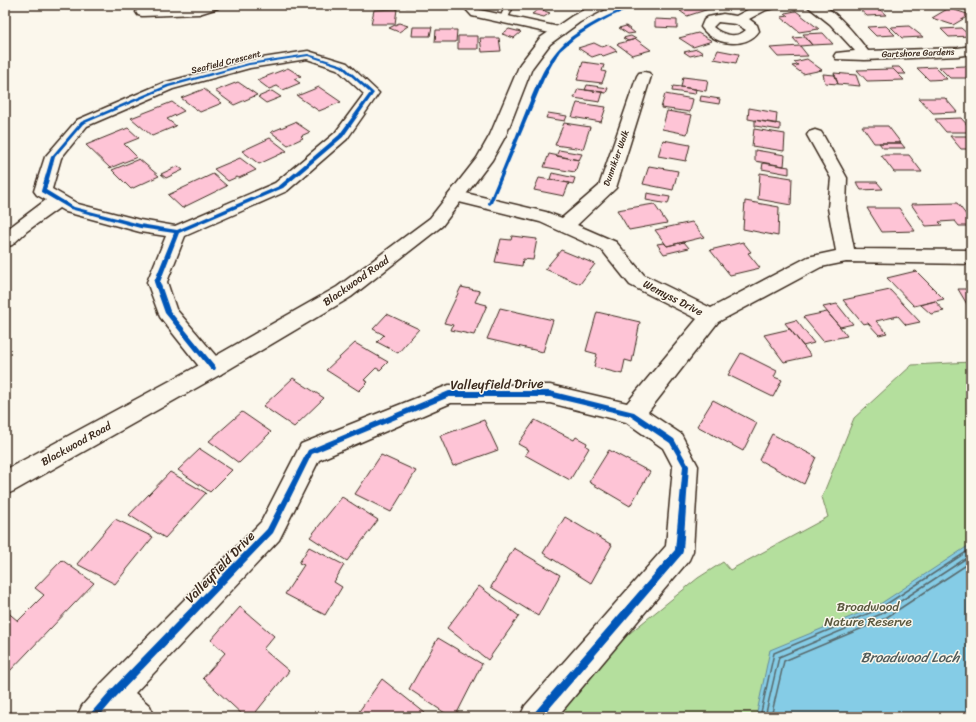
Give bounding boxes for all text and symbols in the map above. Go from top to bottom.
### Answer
street label: Gartshore Gardens [881,44,955,62]
street label: Seafield Crescent [189,46,263,78]
street label: Dunnikier Walk [598,127,634,189]
street label: Blackwood Road [319,250,394,311]
street label: Wemyss Drive [639,275,707,322]
street label: Valleyfield Drive [450,372,544,396]
street label: Blackwood Road [37,416,116,471]
street label: Valleyfield Drive [179,525,261,609]
park label: Broadwood Nature Reserve [824,595,912,633]
water label: Broadwood Loch [861,645,961,670]

